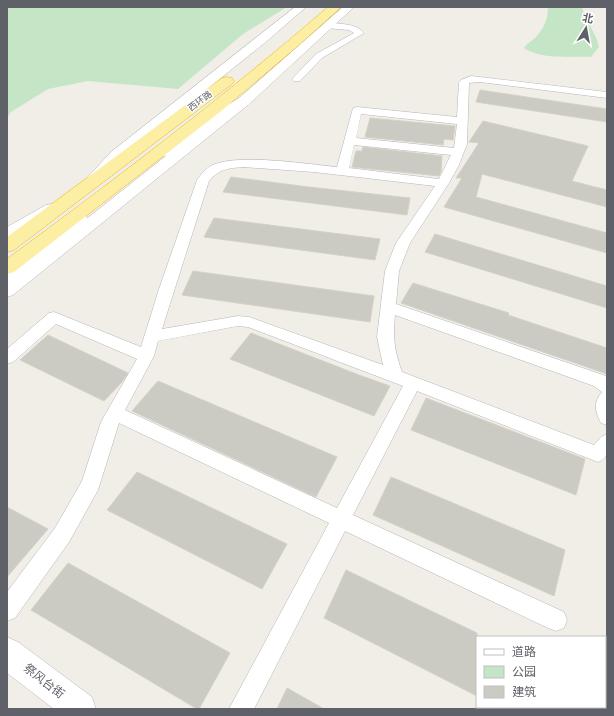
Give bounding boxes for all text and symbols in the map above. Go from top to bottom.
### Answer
north arrow [566,8,606,48]
text: 北 [581,11,594,25]
street label: 西环路 [186,89,214,113]
legend [476,636,606,708]
text: 道路 [512,645,536,659]
street label: 祭风台街 [21,661,67,701]
text: 公园 [512,665,536,679]
text: 建筑 [512,685,536,699]

